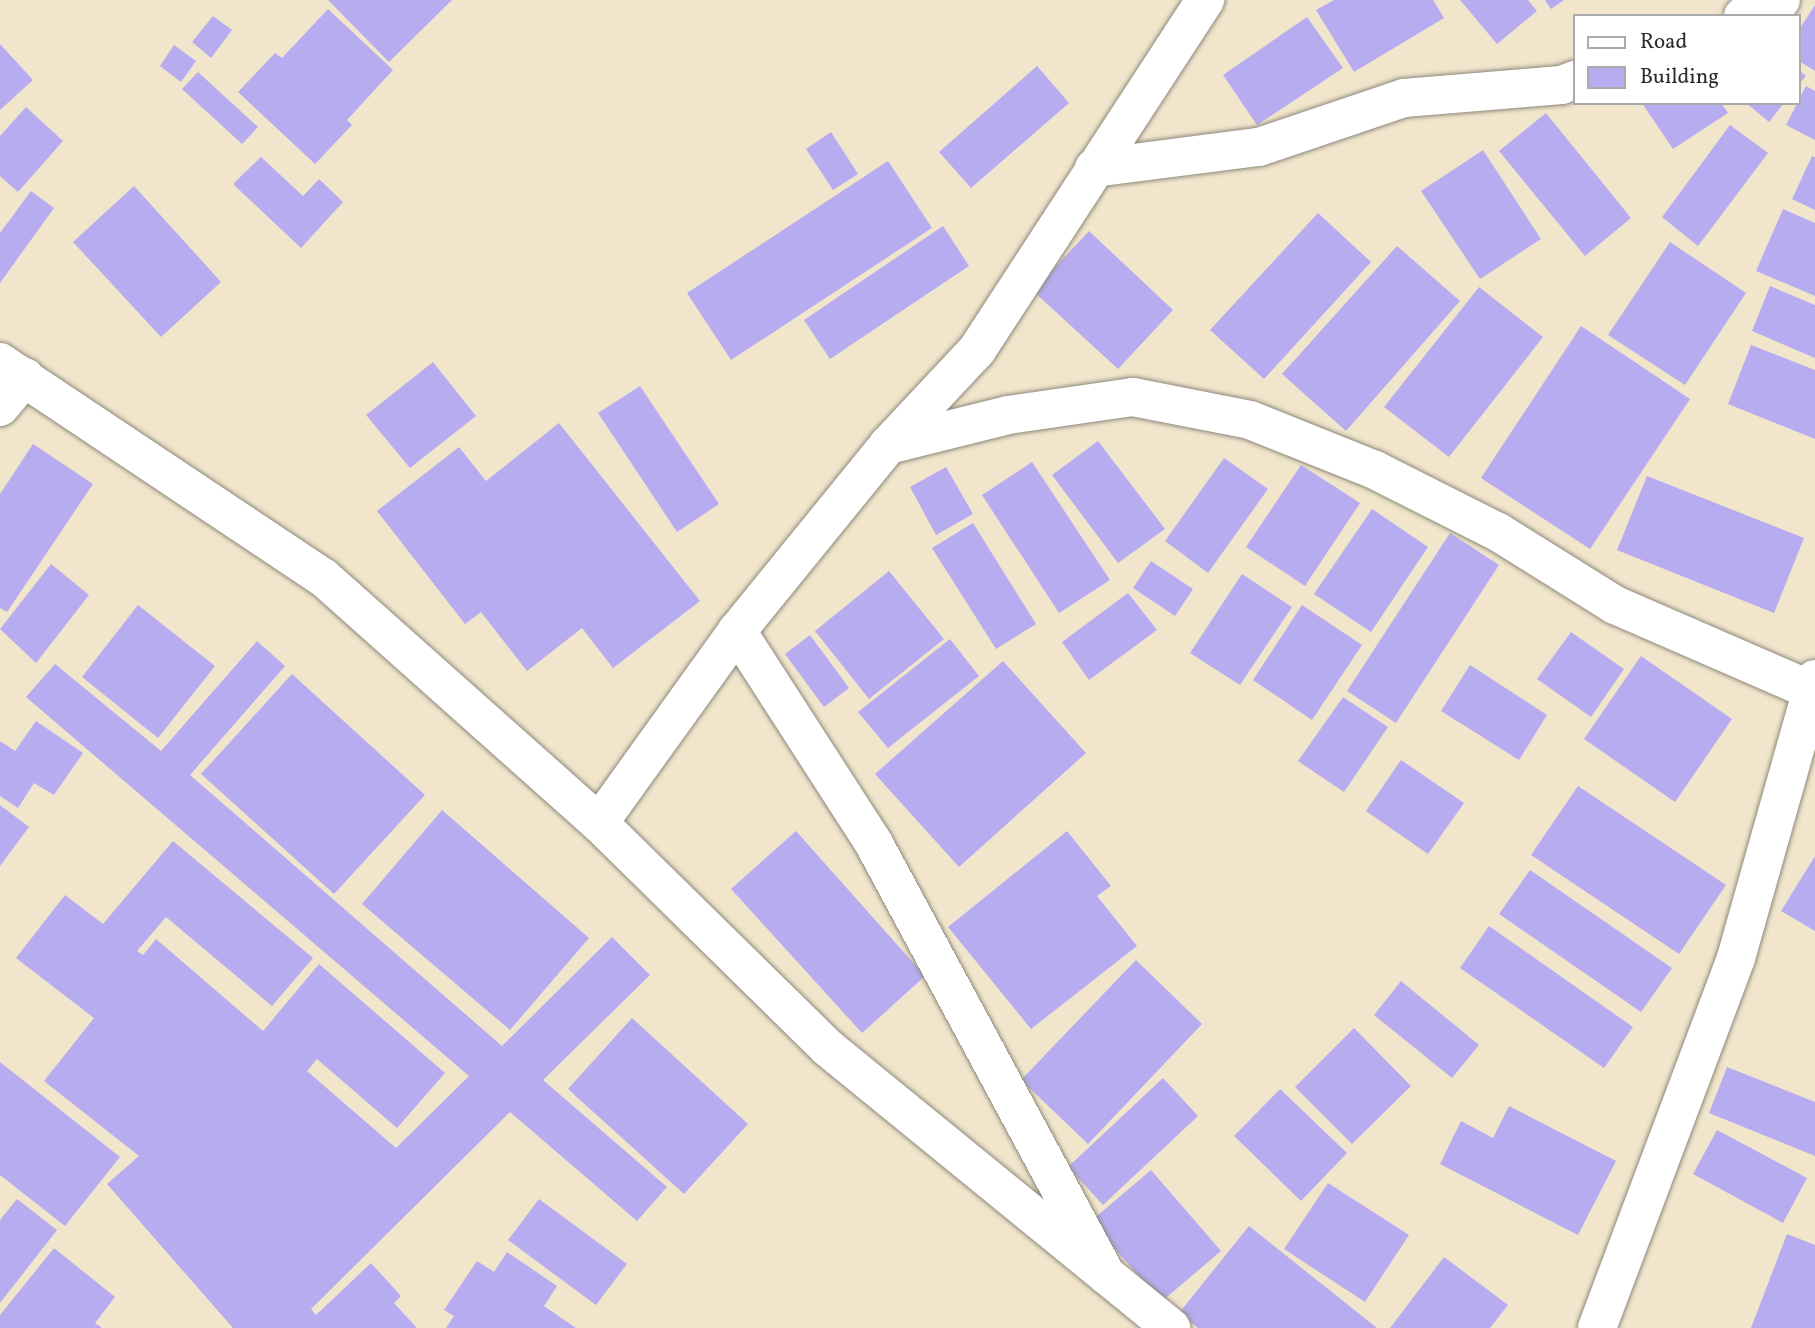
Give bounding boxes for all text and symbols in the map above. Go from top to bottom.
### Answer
legend [1574,14,1801,105]
text: Road [1640,28,1687,57]
text: Building [1640,63,1719,92]

